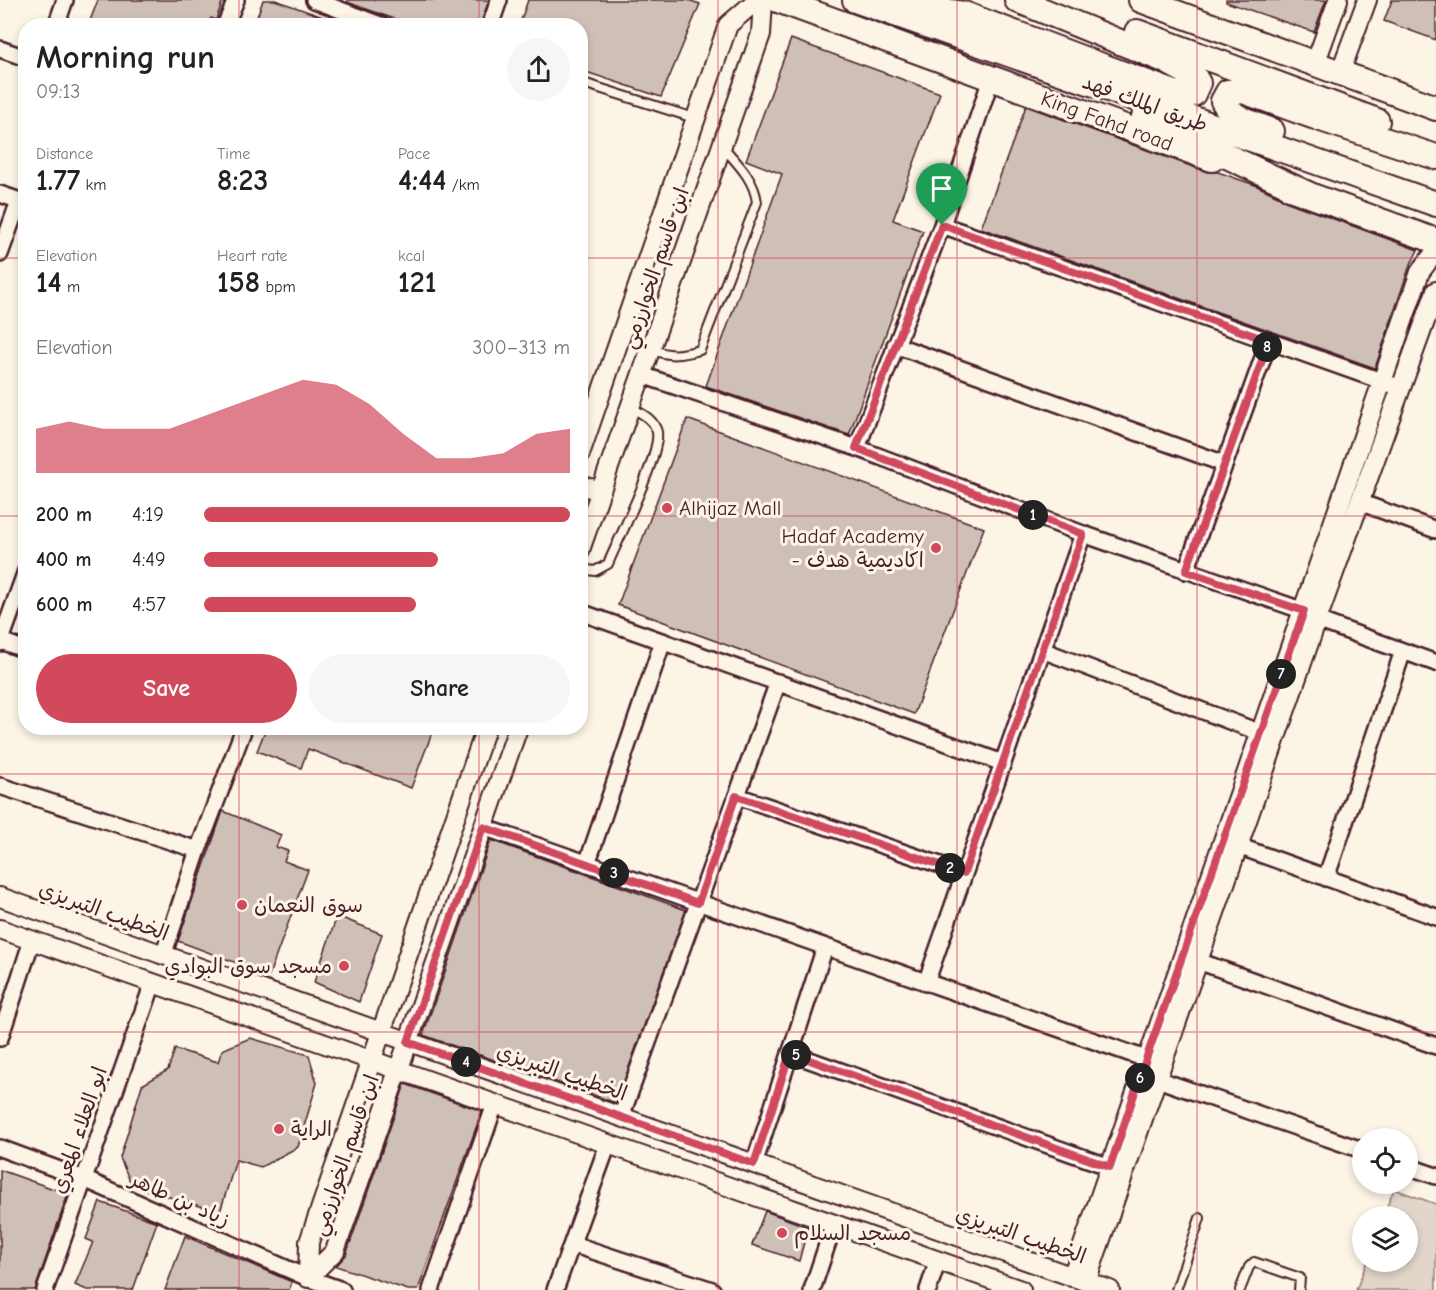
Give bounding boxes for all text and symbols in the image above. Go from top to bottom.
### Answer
text: Morning run [36,38,215,76]
button: share [507,38,570,101]
street label: طريق الملك فهد [1079,69,1211,137]
text: 09:13 [36,80,80,103]
street label: King Fahd road [1038,86,1176,156]
text: Distance [36,145,93,163]
text: Time [217,145,250,163]
text: Pace [398,145,430,163]
text: 1.77 [36,163,80,198]
text: 8:23 [217,163,268,198]
text: 4:44 [398,163,446,198]
pin [916,163,967,225]
icon: arrive [925,172,958,205]
text: km [80,176,107,194]
text: /km [446,176,480,194]
street label: ابن قاسم الخوارزمي [616,184,700,354]
text: Elevation [36,247,97,265]
text: Heart rate [217,247,288,265]
text: kcal [398,247,425,265]
text: 14 [36,265,62,300]
text: 158 [217,265,260,300]
text: 121 [398,265,437,300]
text: m [62,278,80,296]
text: bpm [260,278,296,296]
pin: 8 [1252,332,1282,362]
text: Elevation [36,336,113,359]
text: 300–313 m [472,336,570,359]
text: 8 [1263,338,1271,356]
place label: Alhijaz Mall [679,496,781,520]
pin: 1 [1018,500,1048,530]
marker: Alhijaz Mall [660,501,674,515]
text: 200 m [36,503,92,526]
text: 4:19 [132,503,164,526]
text: 1 [1030,506,1036,524]
place label: Hadaf Academy - اكاديمية هدف [782,524,925,572]
marker: Hadaf Academy - اكاديمية هدف [929,541,943,555]
text: 400 m [36,548,91,571]
text: 4:49 [132,548,166,571]
text: 600 m [36,593,92,616]
text: 4:57 [132,593,166,616]
button: Save [36,654,297,723]
button: Share [309,654,570,723]
pin: 7 [1266,659,1296,689]
text: 7 [1277,665,1285,683]
pin: 2 [935,853,965,883]
pin: 3 [599,858,629,888]
text: 2 [946,859,954,877]
text: 3 [610,864,618,882]
street label: الخطيب التبريزي [35,876,172,948]
place label: سوق النعمان [254,893,363,918]
marker: سوق النعمان [235,898,249,912]
place label: مسجد سوق البوادي [165,954,332,981]
marker: مسجد سوق البوادي [337,959,351,973]
street label: الخطيب التبريزي [493,1038,630,1108]
pin: 5 [781,1040,811,1070]
text: 5 [792,1046,800,1064]
pin: 4 [451,1047,481,1077]
text: 4 [462,1053,470,1071]
street label: ابو العلاء المعري [46,1063,115,1198]
pin: 6 [1125,1063,1155,1093]
text: 6 [1136,1069,1144,1087]
street label: ابن قاسم الخوارزمي [306,1071,390,1241]
place label: الراية [291,1117,332,1141]
marker: الراية [272,1122,286,1136]
map controls [1352,1128,1418,1272]
button: locate [1352,1128,1418,1194]
street label: زياد بن طاهر [124,1165,234,1233]
street label: الخطيب التبريزي [952,1201,1089,1271]
button: layers [1352,1206,1418,1272]
place label: مسجد السلام [794,1221,911,1249]
marker: مسجد السلام [775,1226,789,1240]

